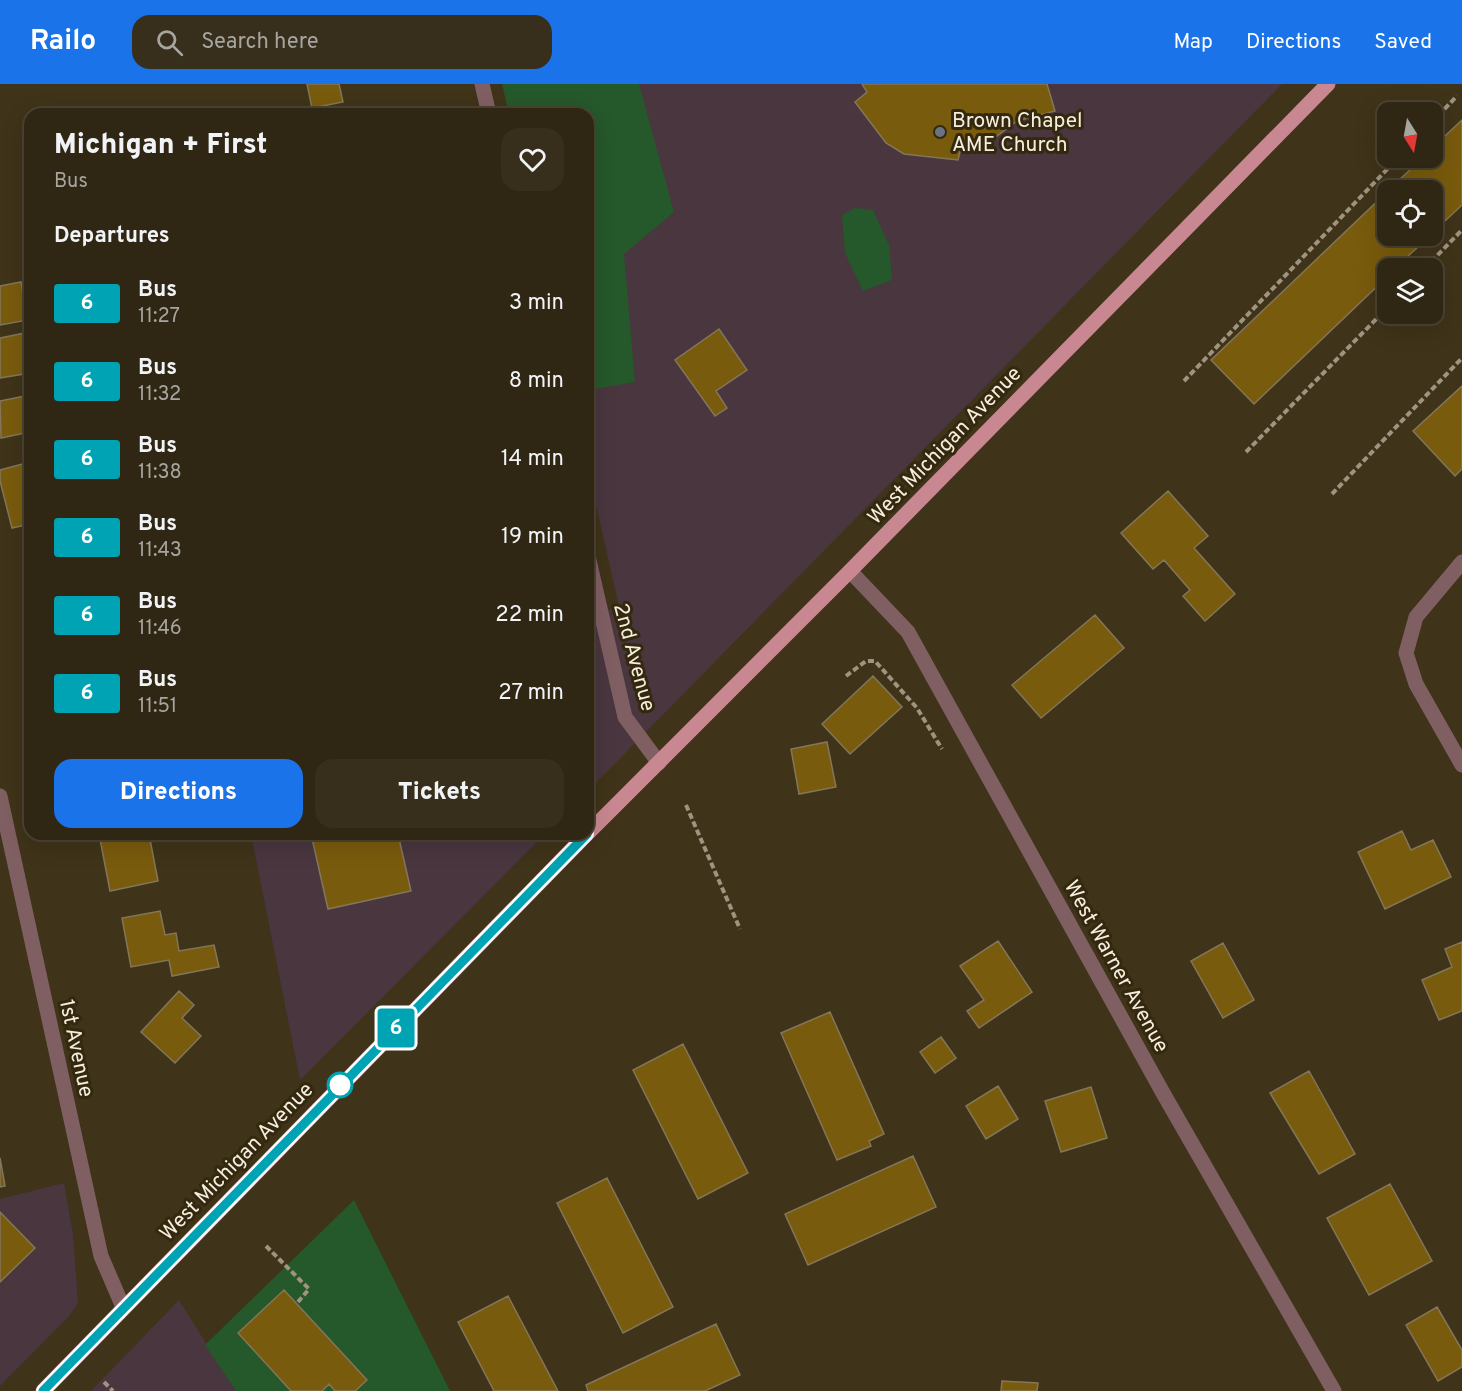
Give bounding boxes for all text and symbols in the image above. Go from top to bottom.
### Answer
search box [132,15,552,69]
text: Railo [30,24,96,60]
icon: search [153,26,186,59]
text: Search here [201,29,319,56]
text: Map [1173,29,1213,56]
text: Directions [1246,29,1341,56]
text: Saved [1374,29,1432,56]
north arrow [1377,102,1443,168]
map controls [1377,102,1443,324]
place label: Brown Chapel AME Church [952,108,1083,159]
marker: Brown Chapel AME Church [933,125,947,139]
text: Michigan + First [54,128,267,164]
button: heart [501,128,564,191]
text: Bus [54,169,88,195]
button: locate [1377,180,1443,246]
text: Departures [54,223,170,250]
button: layers [1377,258,1443,324]
text: Bus [138,277,177,304]
text: 6 [81,290,93,317]
text: 3 min [509,290,564,317]
text: 11:27 [138,304,180,330]
text: Bus [138,355,177,382]
street label: West Michigan Avenue [862,361,1028,531]
text: 6 [81,368,93,395]
text: 8 min [509,368,564,395]
text: 11:32 [138,382,181,408]
text: Bus [138,433,177,460]
text: 6 [81,446,93,473]
text: 14 min [501,446,564,473]
text: 11:38 [138,460,182,486]
text: Bus [138,511,177,538]
text: 6 [81,524,93,551]
text: 19 min [501,524,564,551]
text: 11:43 [138,538,182,564]
text: Bus [138,589,177,616]
street label: 2nd Avenue [606,600,661,715]
text: 6 [81,602,93,629]
text: 22 min [495,602,564,629]
text: 11:46 [138,616,182,642]
text: Bus [138,667,177,694]
text: 6 [81,680,93,707]
text: 27 min [498,680,564,707]
text: 11:51 [138,694,177,720]
button: Directions [54,759,303,828]
button: Tickets [315,759,564,828]
street label: West Warner Avenue [1057,876,1174,1058]
street label: 1st Avenue [52,997,99,1100]
line badge: 6 [376,1008,416,1048]
text: 6 [390,1015,402,1042]
unlabelled marker [327,1072,353,1098]
street label: West Michigan Avenue [154,1077,320,1247]

